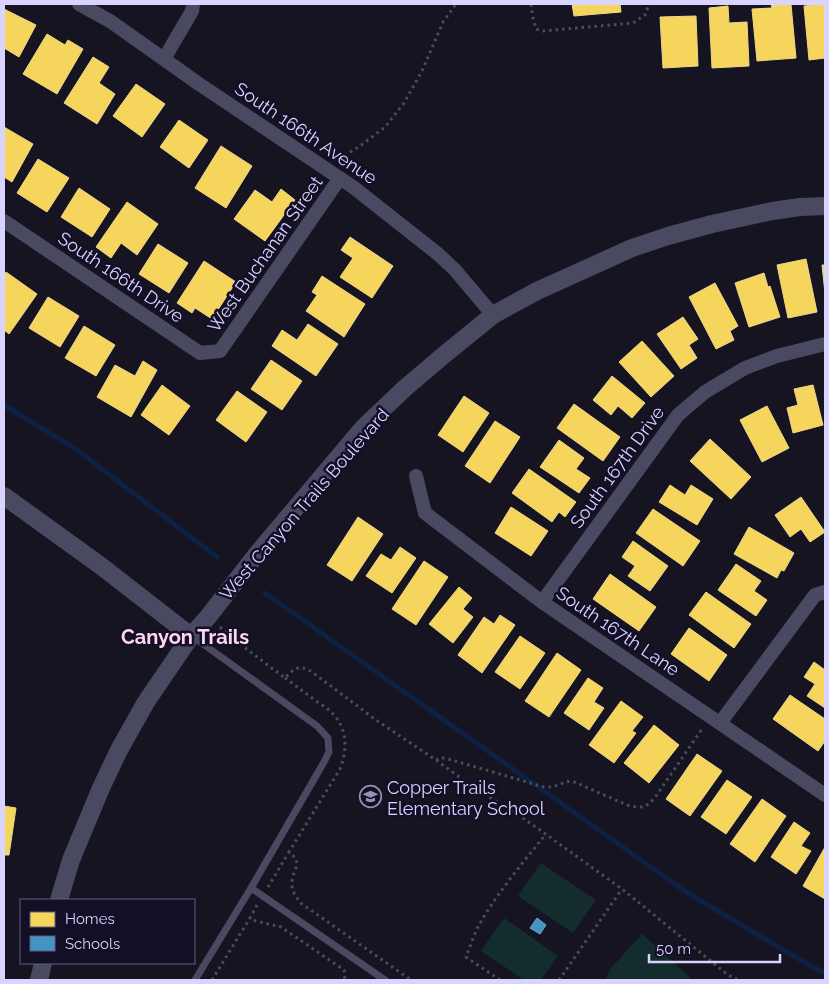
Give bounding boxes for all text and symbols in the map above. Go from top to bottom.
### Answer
street label: South 166th Avenue [231,78,381,189]
street label: West Buchanan Street [203,172,327,336]
street label: South 166th Drive [54,227,188,327]
street label: South 167th Drive [566,402,669,532]
street label: West Canyon Trails Boulevard [215,404,393,604]
street label: South 167th Lane [552,582,684,680]
district label: Canyon Trails [121,625,249,649]
place label: Copper Trails Elementary School [387,777,545,819]
school or university icon: Copper Trails Elementary School [359,785,383,809]
legend [20,899,195,964]
text: Homes [65,910,115,928]
scale bar [649,932,780,964]
text: Schools [65,935,120,953]
text: 50 m [656,940,691,958]

